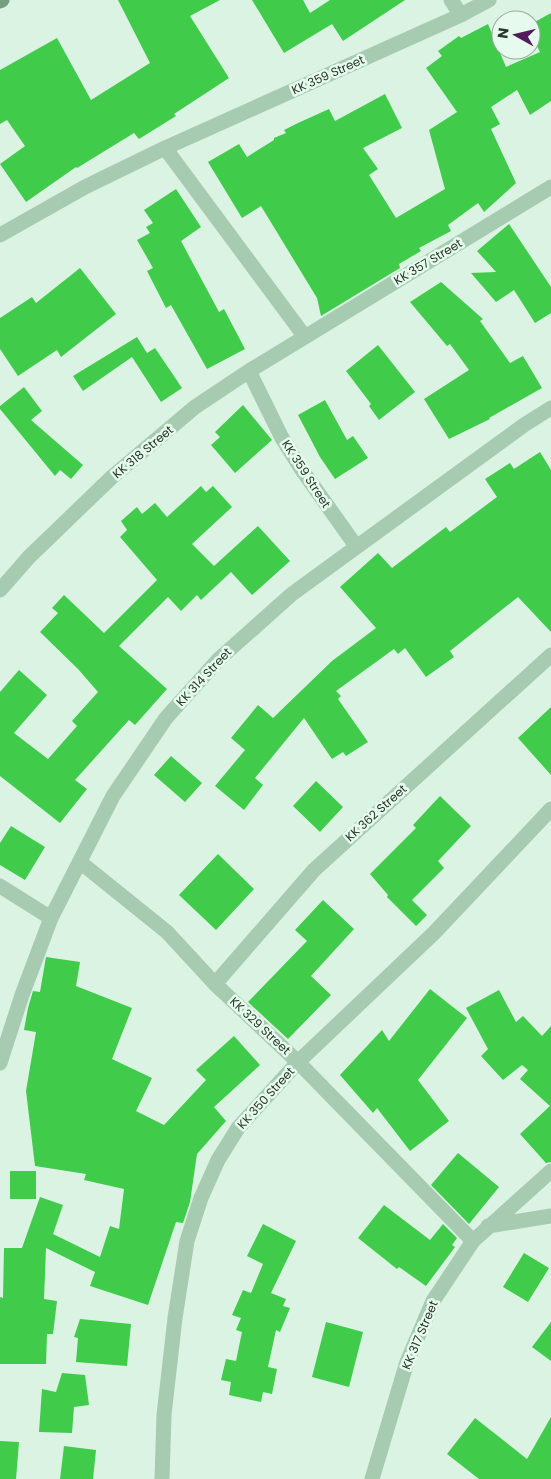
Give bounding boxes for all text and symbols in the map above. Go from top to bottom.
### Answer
north arrow [491,10,541,60]
text: N [492,27,514,40]
street label: KK 359 Street [289,51,367,98]
street label: KK 357 Street [390,234,465,289]
street label: KK 318 Street [109,421,177,482]
street label: KK 359 Street [278,436,335,511]
street label: KK 314 Street [172,644,235,710]
street label: KK 362 Street [341,780,410,845]
street label: KK 329 Street [226,993,294,1058]
street label: KK 350 Street [233,1063,298,1132]
street label: KK 317 Street [397,1298,442,1372]

